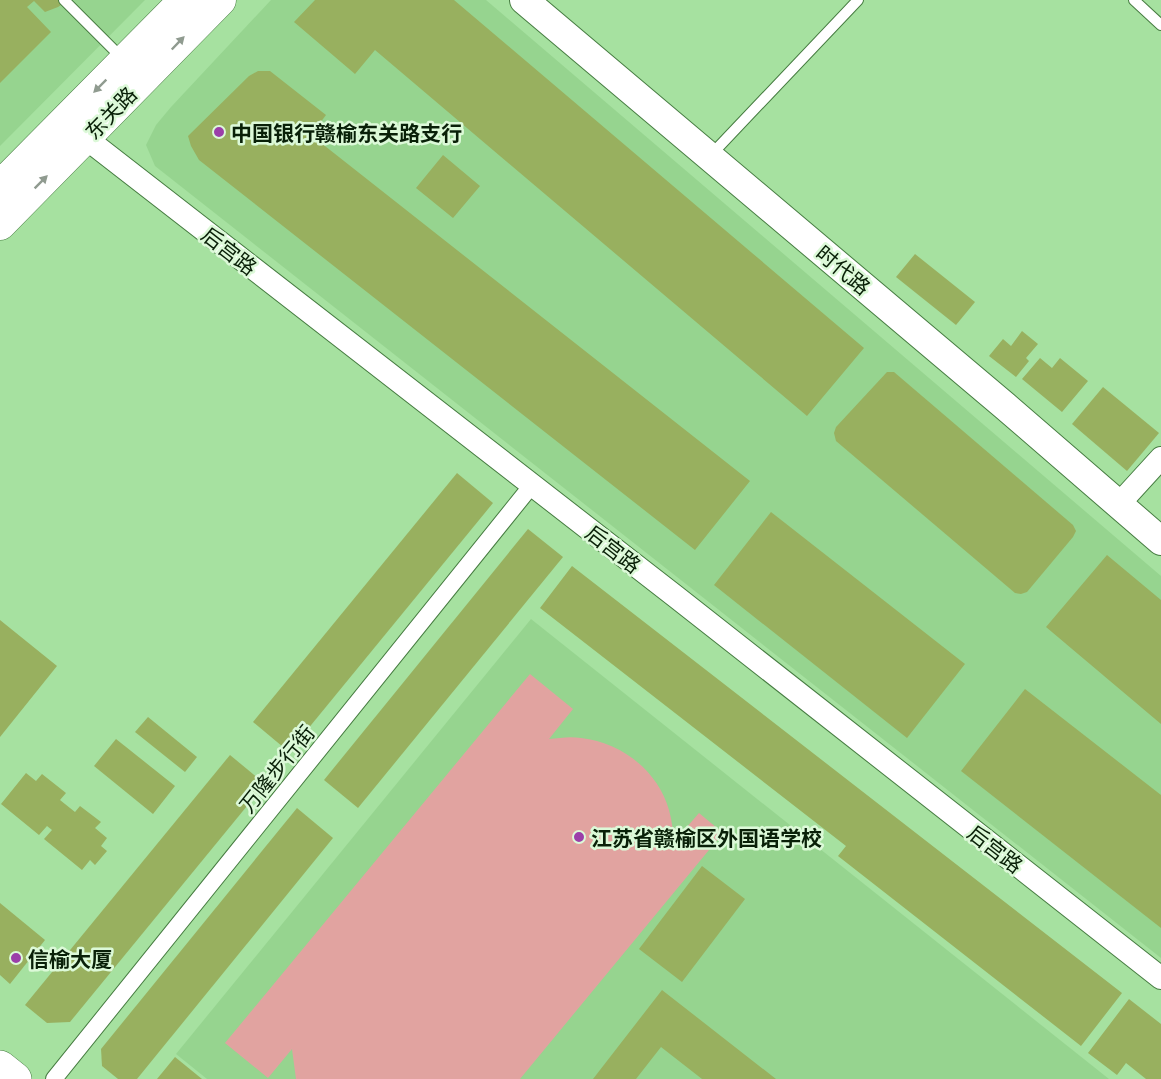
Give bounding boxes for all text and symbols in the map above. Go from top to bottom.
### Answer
one-way arrow [170,37,184,51]
one-way arrow [93,79,107,93]
street label: 东关路 [78,80,142,144]
place label: 中国银行赣榆东关路支行 [231,118,462,146]
marker: 中国银行赣榆东关路支行 [212,125,226,139]
one-way arrow [34,175,48,190]
street label: 后宫路 [197,220,263,280]
street label: 时代路 [811,238,877,300]
street label: 后宫路 [581,518,647,578]
street label: 万隆步行街 [232,718,320,818]
street label: 后宫路 [963,818,1029,878]
place label: 江苏省赣榆区外国语学校 [591,823,822,851]
marker: 江苏省赣榆区外国语学校 [572,830,586,844]
place label: 信榆大厦 [28,944,112,972]
marker: 信榆大厦 [9,951,23,965]

